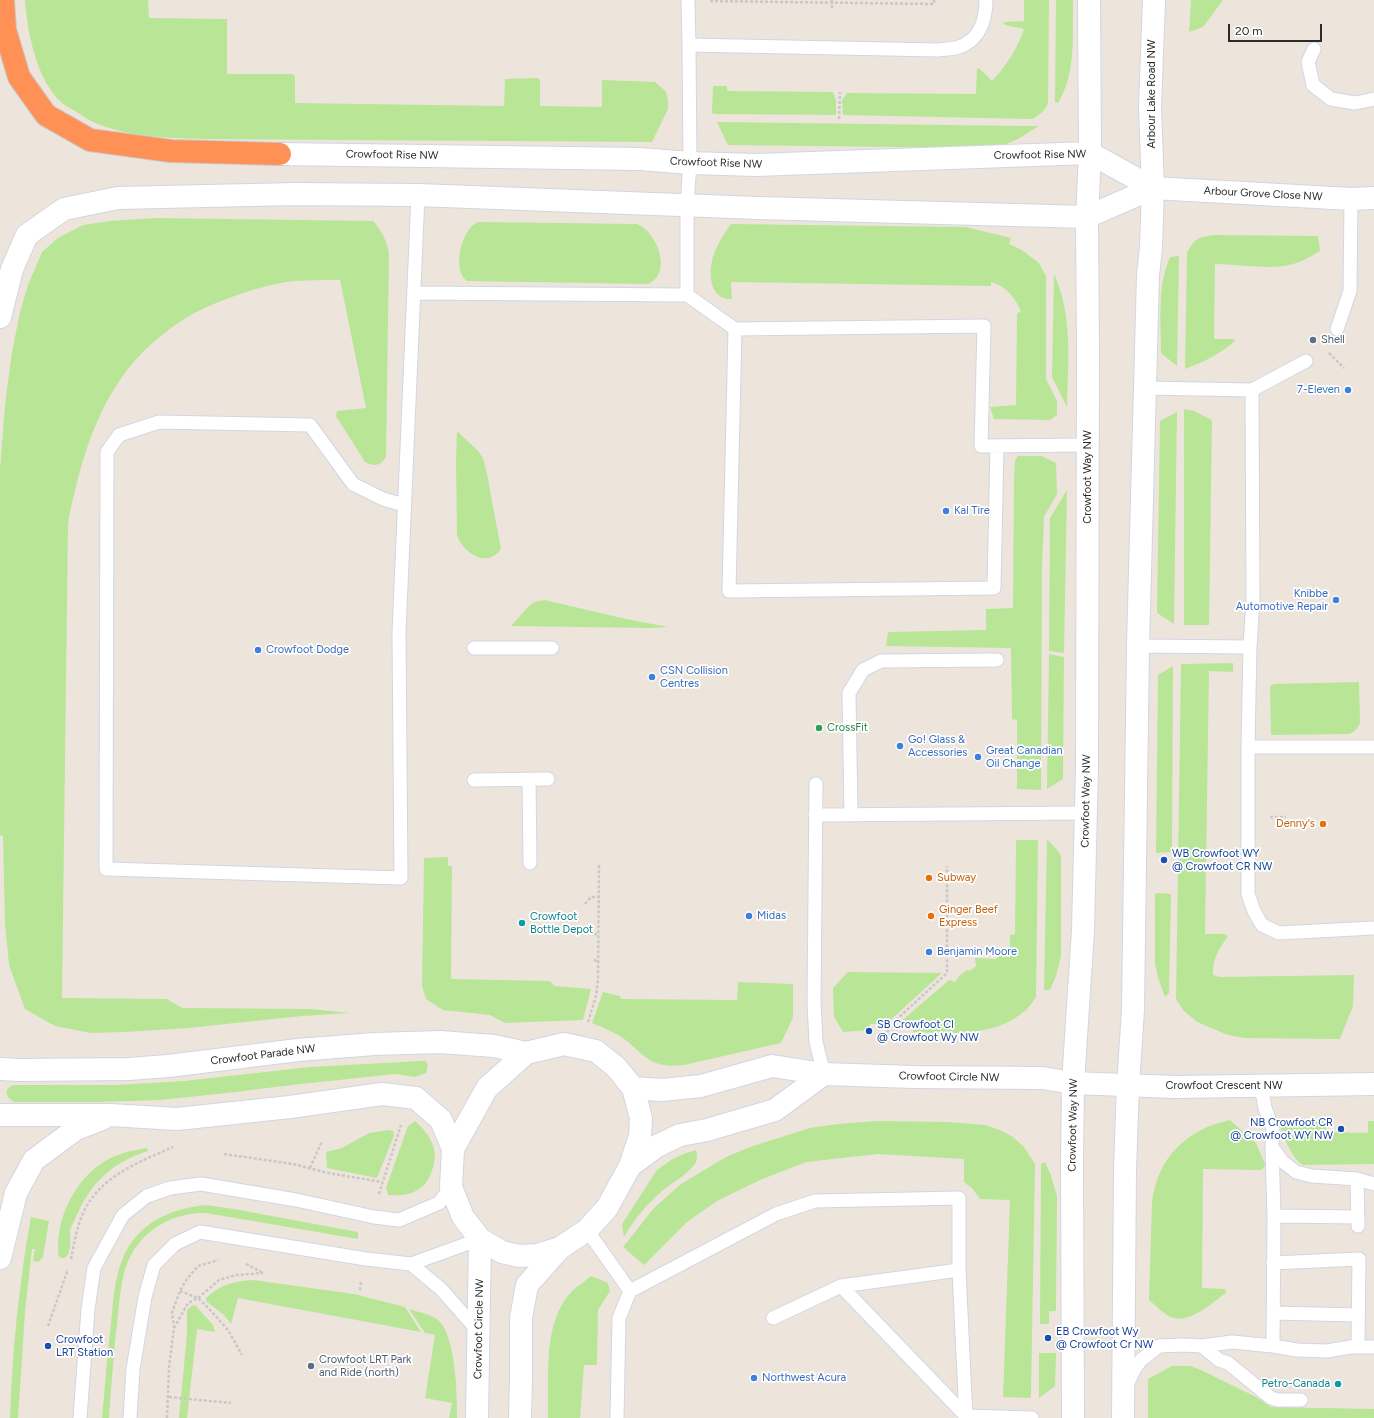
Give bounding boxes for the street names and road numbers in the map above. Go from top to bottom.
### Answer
street label: Arbour Lake Road NW [1145,40,1159,148]
street label: Crowfoot Rise NW [346,148,438,162]
street label: Crowfoot Rise NW [994,148,1086,162]
street label: Crowfoot Rise NW [670,155,762,171]
street label: Arbour Grove Close NW [1203,184,1323,204]
street label: Crowfoot Way NW [1081,430,1095,524]
street label: Crowfoot Way NW [1079,754,1093,848]
street label: Crowfoot Parade NW [210,1042,316,1068]
street label: Crowfoot Circle NW [899,1070,999,1084]
street label: Crowfoot Way NW [1066,1078,1080,1172]
street label: Crowfoot Crescent NW [1166,1079,1282,1093]
street label: Crowfoot Circle NW [472,1279,486,1379]

